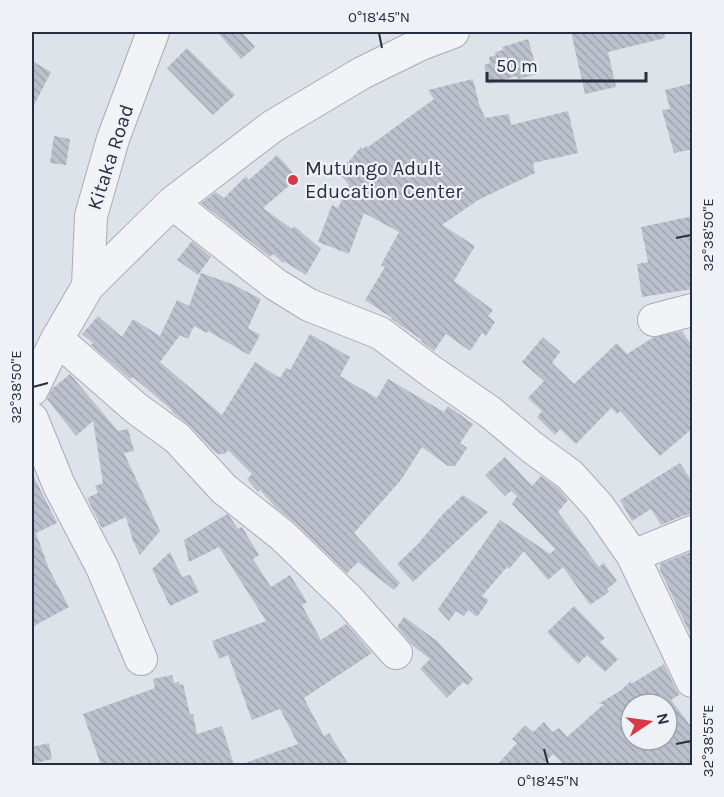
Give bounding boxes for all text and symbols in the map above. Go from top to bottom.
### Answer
text: 0°18'45"N [348,8,410,26]
scale bar [487,45,646,83]
text: 50 m [496,55,538,77]
street label: Kitaka Road [83,101,138,213]
place label: Mutungo Adult Education Center [305,157,463,203]
marker: Mutungo Adult Education Center [286,173,300,187]
text: 32°38'50"E [699,198,717,272]
text: 32°38'50"E [7,350,25,424]
north arrow [619,692,679,752]
text: 32°38'55"E [699,705,717,777]
text: N [653,711,674,726]
text: 0°18'45"N [517,772,579,790]

